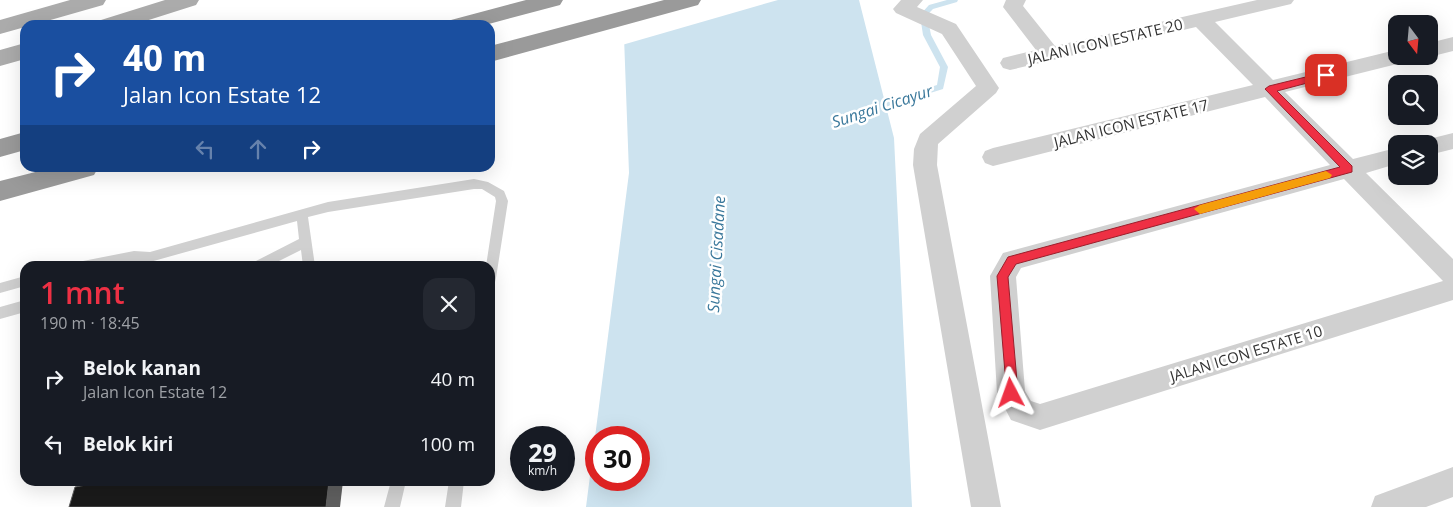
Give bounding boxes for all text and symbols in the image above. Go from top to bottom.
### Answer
street label: JALAN ICON ESTATE 20 [1024,13,1184,69]
north arrow [1388,15,1438,65]
map controls [1388,15,1438,185]
text: 40 m [123,34,206,81]
icon: right [40,40,105,105]
pin [1305,54,1347,96]
icon: arrive [1312,61,1340,89]
button: search [1388,75,1438,125]
text: Jalan Icon Estate 12 [123,79,321,109]
water label: Sungai Cicayur [829,79,936,133]
street label: JALAN ICON ESTATE 17 [1050,94,1210,152]
icon: left [191,135,219,163]
icon: ahead [244,135,272,163]
icon: right [297,135,325,163]
button: layers [1388,135,1438,185]
water label: Sungai Cisadane [702,195,730,313]
text: 1 mnt [40,272,125,313]
button: close [423,278,475,330]
text: 190 m · 18:45 [40,312,140,334]
street label: JALAN ICON ESTATE 10 [1165,320,1325,386]
text: Belok kanan [83,355,201,381]
icon: right [40,365,68,393]
text: 40 m [431,366,475,392]
position arrow [984,366,1036,418]
text: Jalan Icon Estate 12 [83,381,227,403]
speed limit sign: 30 [585,426,650,491]
icon: left [40,430,68,458]
text: Belok kiri [83,431,173,457]
text: 100 m [420,431,475,457]
text: 29 [528,435,557,469]
text: km/h [528,462,557,479]

